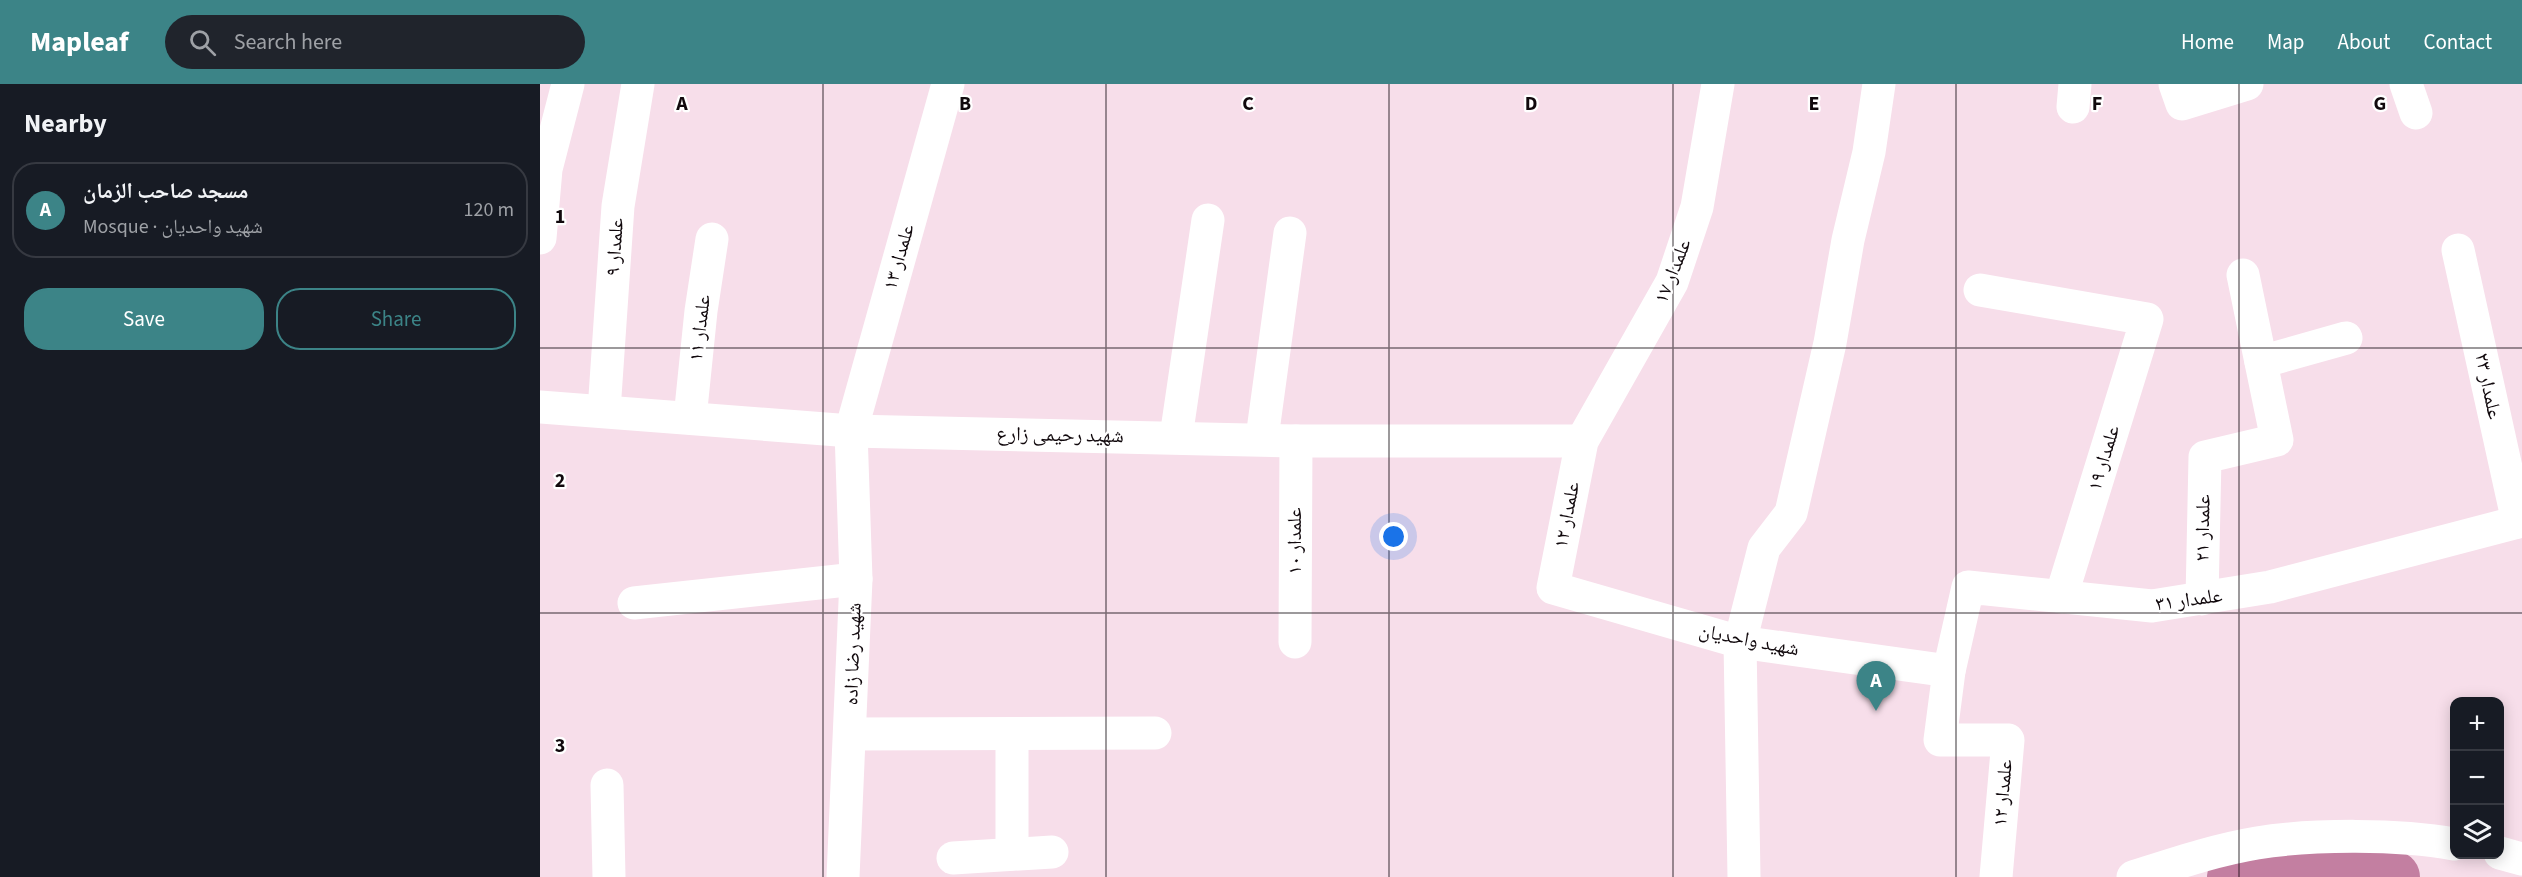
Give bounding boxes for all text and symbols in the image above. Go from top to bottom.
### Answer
search box [165,15,585,69]
text: Mapleaf [30,22,129,62]
icon: search [186,26,219,59]
text: Search here [234,26,342,58]
text: Home [2181,27,2234,57]
text: Map [2267,27,2305,57]
text: About [2338,27,2390,57]
text: Contact [2423,27,2492,57]
text: A [675,90,688,118]
text: B [959,90,971,118]
text: C [1242,90,1254,118]
text: D [1525,90,1537,118]
text: E [1809,90,1819,118]
text: F [2092,90,2102,118]
text: G [2374,90,2386,118]
text: Nearby [24,105,107,142]
text: مسجد صاحب الزمان [83,175,249,207]
text: A [40,196,51,224]
text: 120 m [464,196,514,224]
text: 1 [555,203,565,231]
text: Mosque · شهید واحدیان [83,213,263,241]
street label: علمدار ۹ [599,217,631,277]
street label: علمدار ۱۳ [876,221,922,293]
street label: علمدار ۱۷ [1647,235,1699,307]
button: Save [24,288,264,350]
button: Share [276,288,516,350]
street label: علمدار ۱۱ [682,293,718,363]
street label: علمدار ۲۳ [2467,350,2509,422]
street label: شهید رحیمی زارع [996,420,1124,450]
street label: علمدار ۱۹ [2081,422,2127,494]
text: 2 [555,467,565,495]
street label: علمدار ۱۲ [1547,479,1587,551]
street label: علمدار ۲۱ [2188,494,2218,562]
street label: علمدار ۱۰ [1281,507,1309,575]
your location [1379,522,1408,551]
street label: علمدار ۳۱ [2154,581,2224,619]
street label: شهید رضا زاده [837,602,869,706]
street label: شهید واحدیان [1697,617,1801,663]
pin: A [1856,662,1896,711]
map controls [2450,697,2504,859]
button: + [2450,697,2504,751]
text: 3 [555,732,565,760]
button: − [2450,751,2504,805]
street label: علمدار ۱۲ [1986,758,2020,828]
button: layers [2450,805,2504,859]

